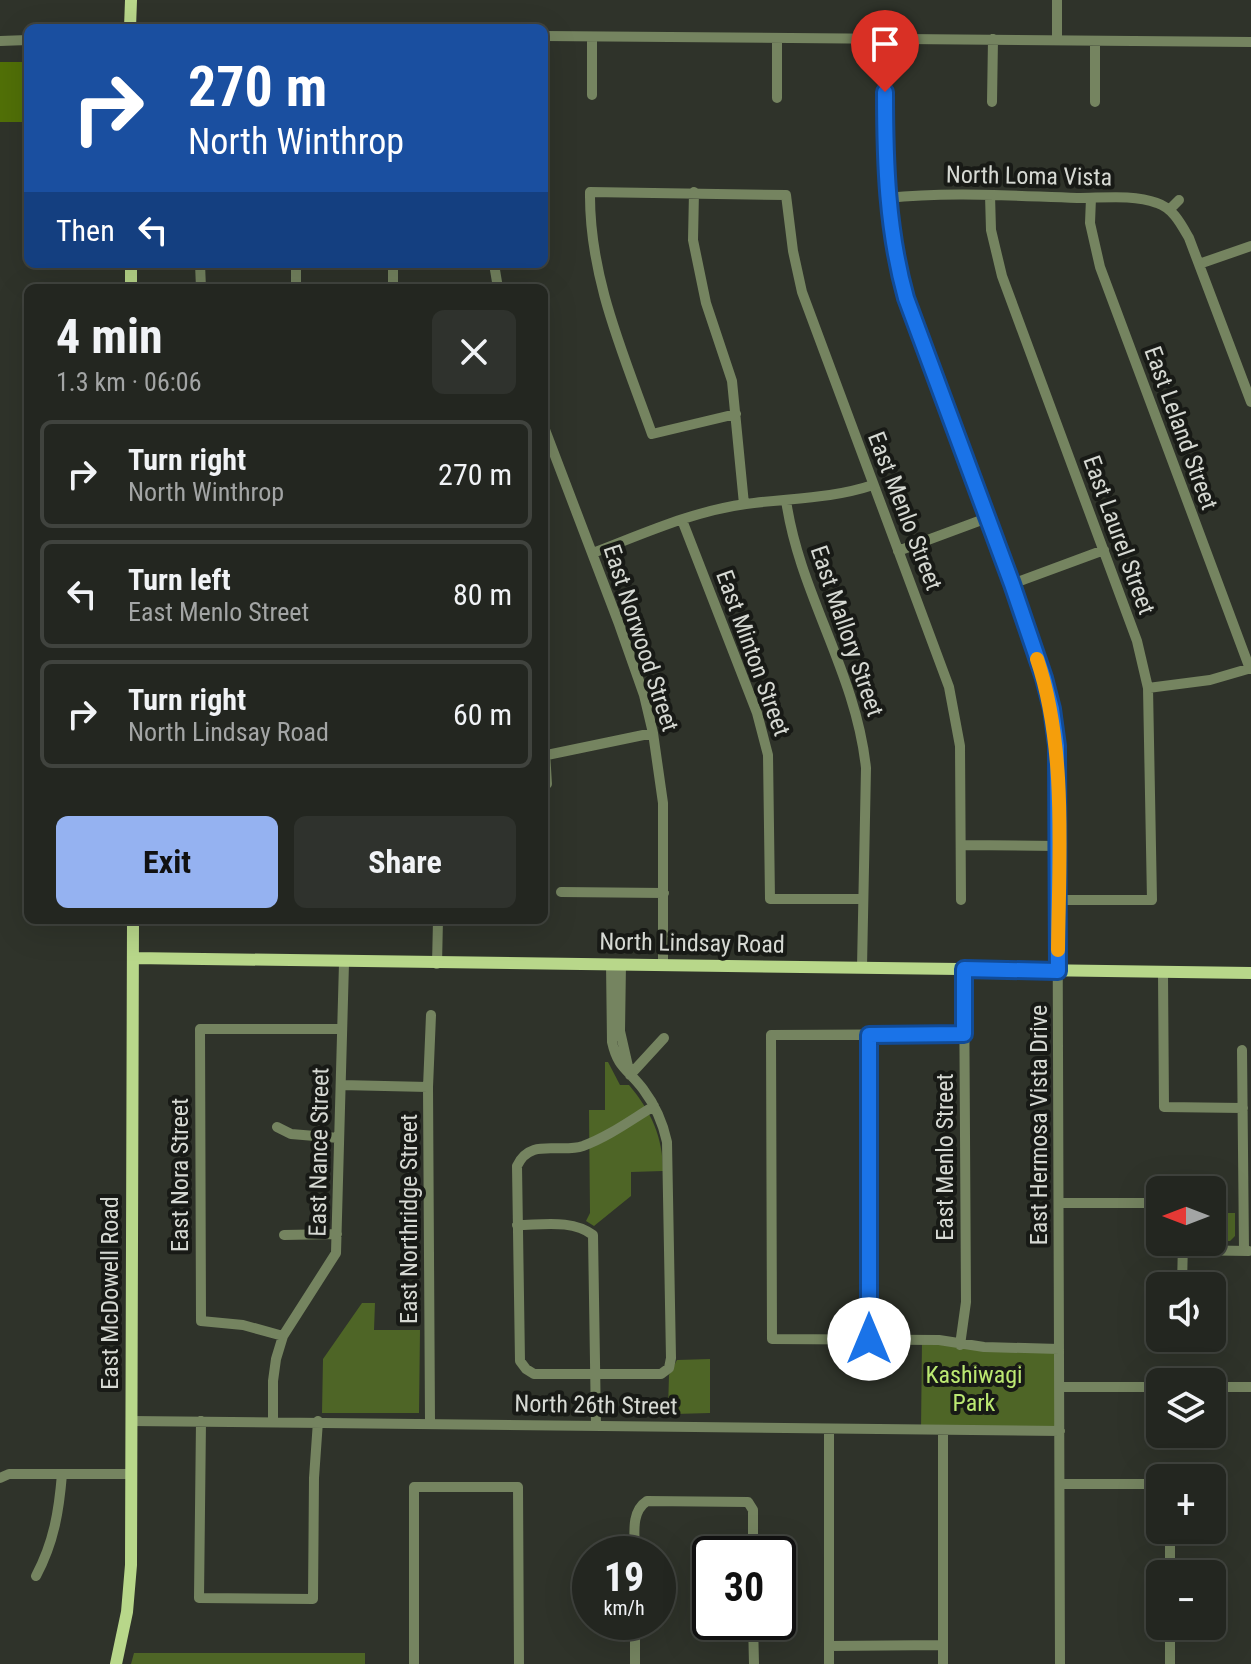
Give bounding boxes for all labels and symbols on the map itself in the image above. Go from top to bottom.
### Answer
pin [851,10,919,92]
street label: North Loma Vista [946,161,1112,191]
street label: East Leland Street [1138,342,1224,514]
street label: East Menlo Street [862,428,948,594]
street label: East Laurel Street [1077,452,1161,618]
street label: East Norwood Street [598,541,684,735]
street label: East Mallory Street [805,542,889,720]
street label: East Minton Street [710,566,796,740]
street label: North Lindsay Road [599,927,785,959]
street label: East Hermosa Vista Drive [1025,1005,1053,1245]
street label: East Nance Street [304,1067,334,1237]
street label: East Menlo Street [931,1073,959,1241]
street label: East Nora Street [166,1098,194,1252]
street label: East Northridge Street [395,1114,423,1324]
north arrow [1146,1176,1226,1256]
street label: East McDowell Road [96,1196,124,1390]
position arrow [827,1297,911,1381]
park label: Kashiwagi Park [925,1361,1023,1417]
street label: North 26th Street [514,1390,678,1420]
speed limit sign: 30 [692,1536,796,1640]

